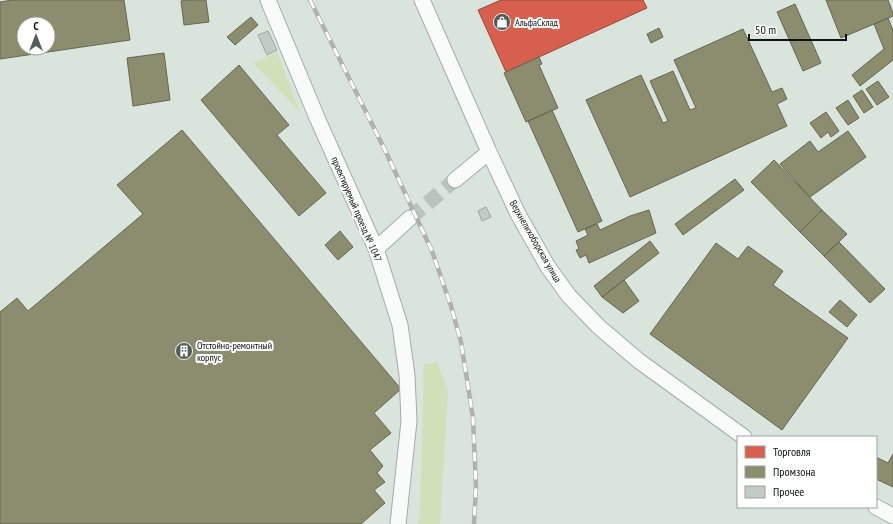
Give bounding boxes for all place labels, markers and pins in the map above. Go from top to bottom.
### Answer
shop icon: АльфаСклад [492,12,512,32]
place label: АльфаСклад [515,16,559,29]
place label: Отстойно-ремонтный корпус [197,339,272,364]
building icon: Отстойно-ремонтный корпус [174,341,194,361]

